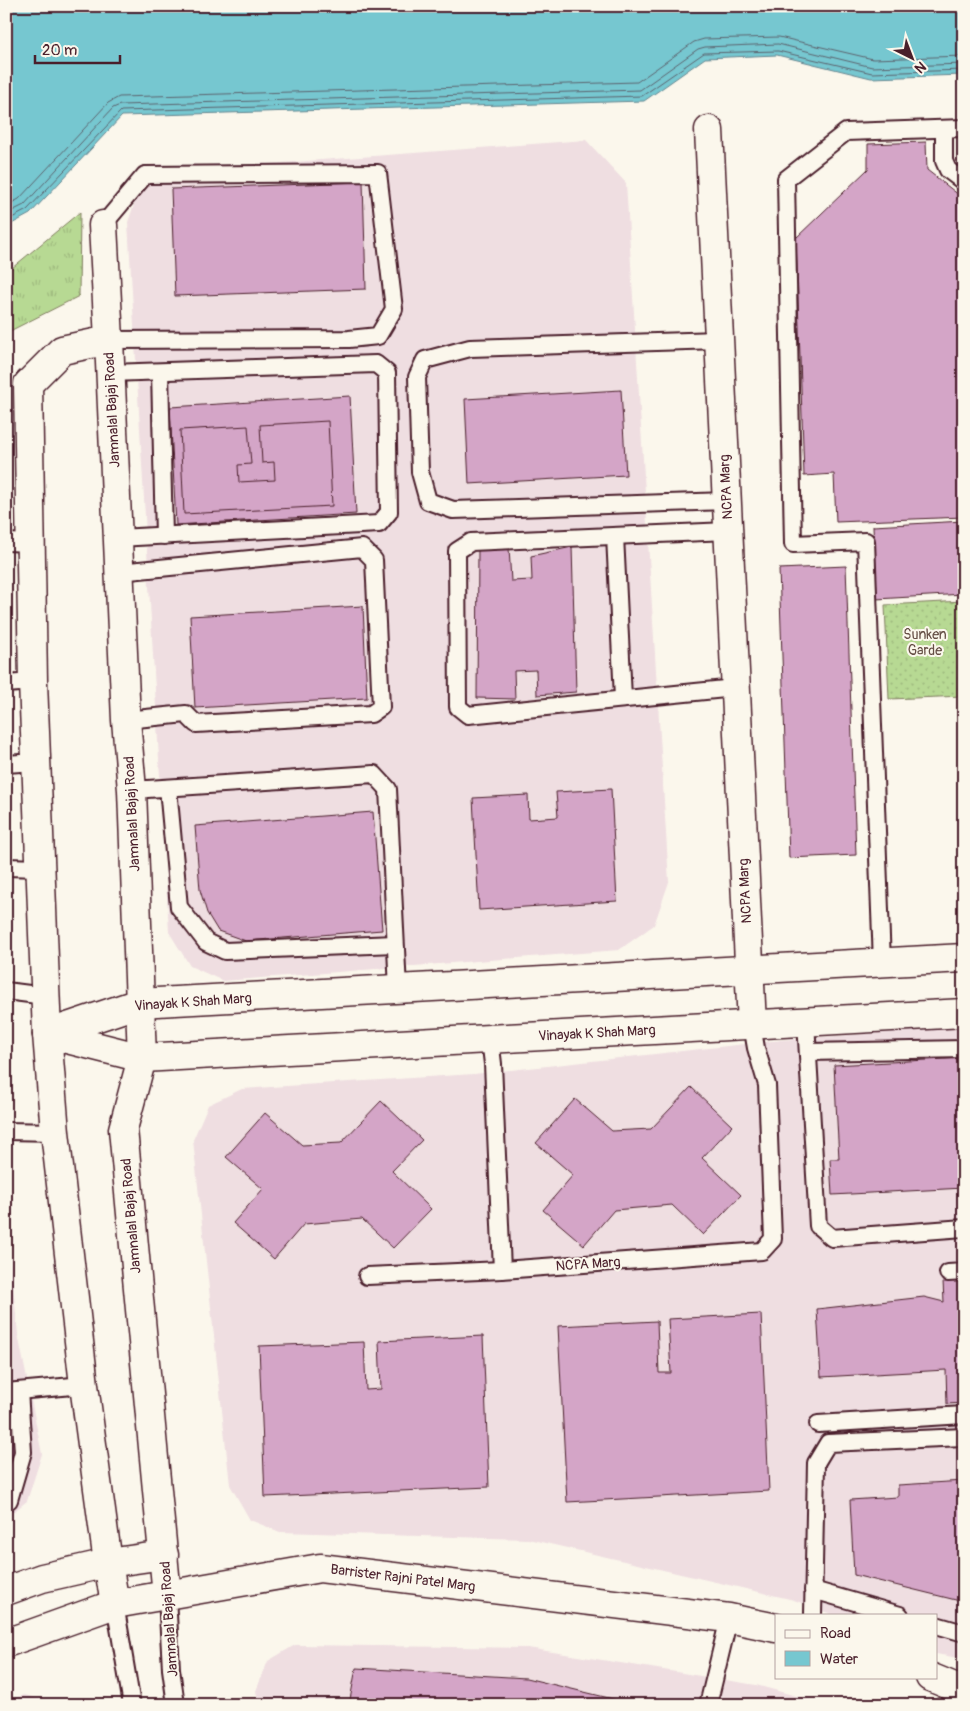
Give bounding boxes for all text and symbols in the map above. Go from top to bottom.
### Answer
scale bar [35,32,120,64]
north arrow [888,32,938,82]
text: 20 m [42,41,77,60]
text: N [911,58,930,77]
street label: Jamnalal Bajaj Road [100,352,124,468]
street label: NCPA Marg [716,454,736,520]
park label: Sunken Garde [903,626,947,659]
street label: Jamnalal Bajaj Road [120,756,144,872]
street label: NCPA Marg [735,858,755,924]
street label: Vinayak K Shah Marg [134,989,252,1015]
street label: Vinayak K Shah Marg [538,1021,656,1045]
street label: Jamnalal Bajaj Road [117,1157,145,1274]
street label: NCPA Marg [555,1253,621,1275]
street label: Jamnalal Bajaj Road [156,1561,182,1677]
street label: Barrister Rajni Patel Marg [330,1561,476,1595]
legend [775,1614,938,1678]
text: Road [820,1624,851,1643]
text: Water [820,1650,859,1669]

